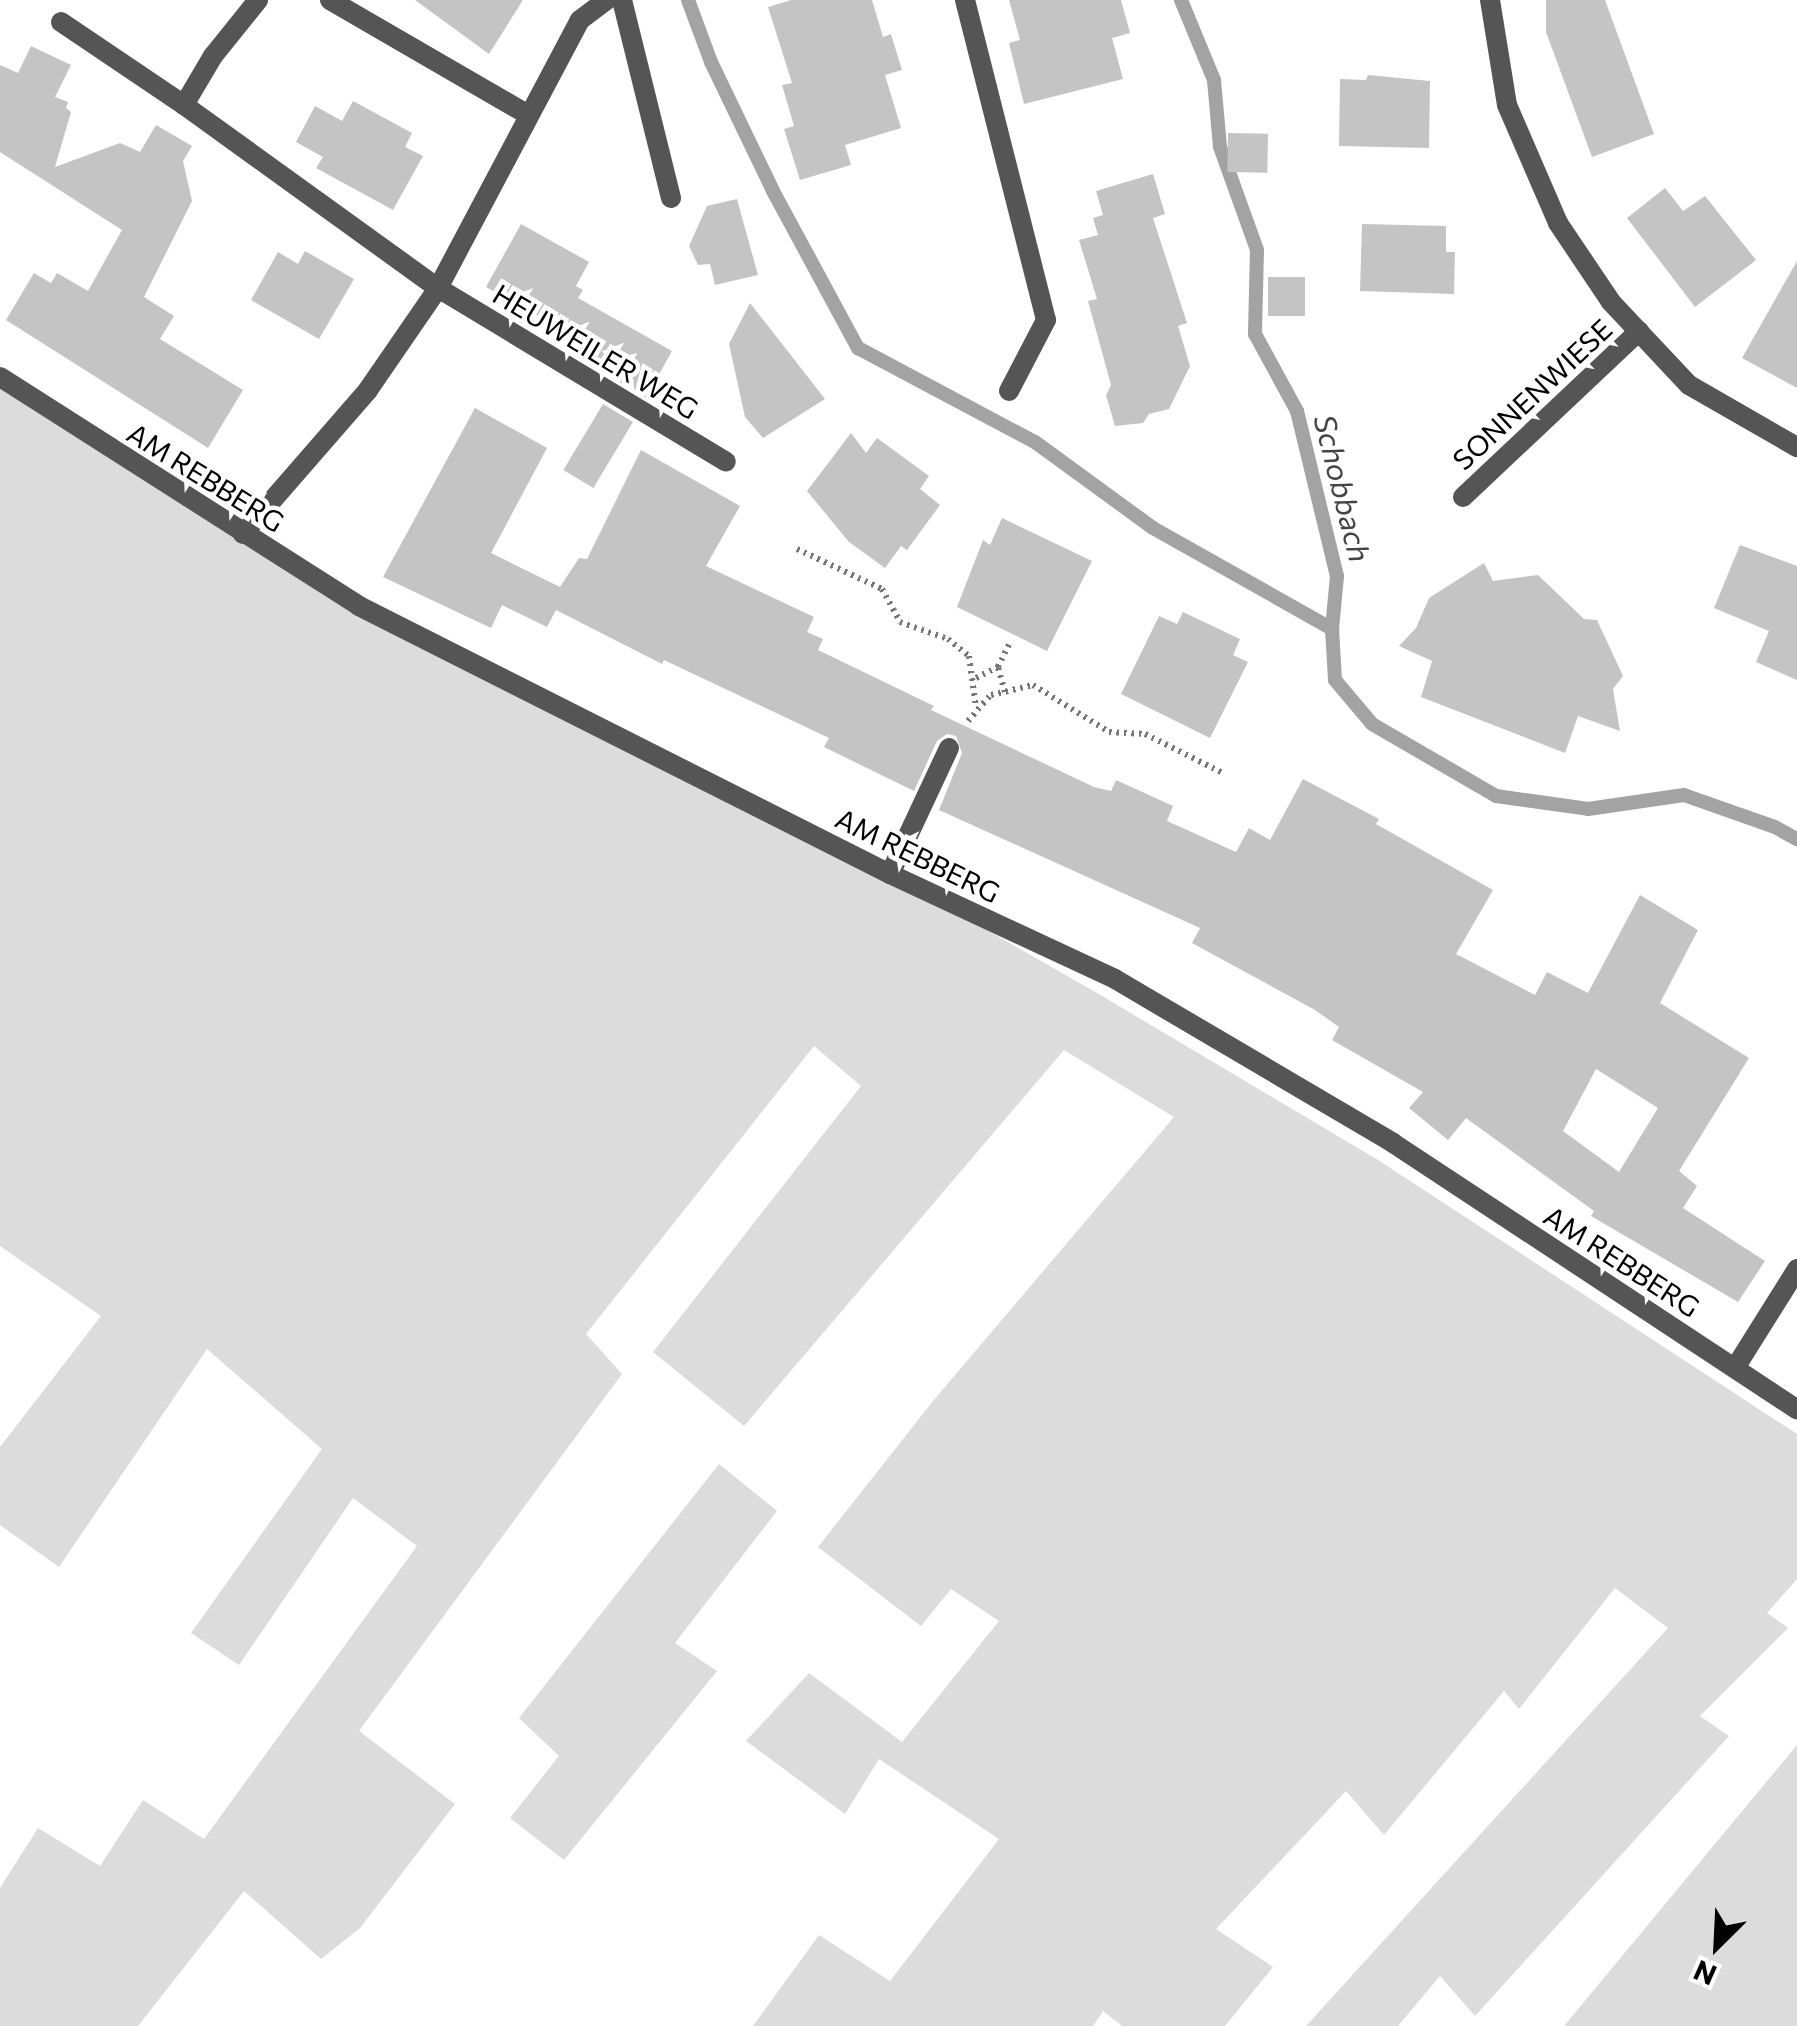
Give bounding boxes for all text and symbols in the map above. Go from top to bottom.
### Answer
street label: HEUWEILER WEG [487,276,705,426]
street label: SONNENWIESE [1445,312,1619,476]
water label: Schobbach [1307,411,1379,565]
street label: AM REBBERG [121,415,291,539]
street label: AM REBBERG [830,801,1006,909]
street label: AM REBBERG [1538,1198,1706,1324]
north arrow [1667,1896,1767,1996]
text: N [1688,1954,1721,1993]

